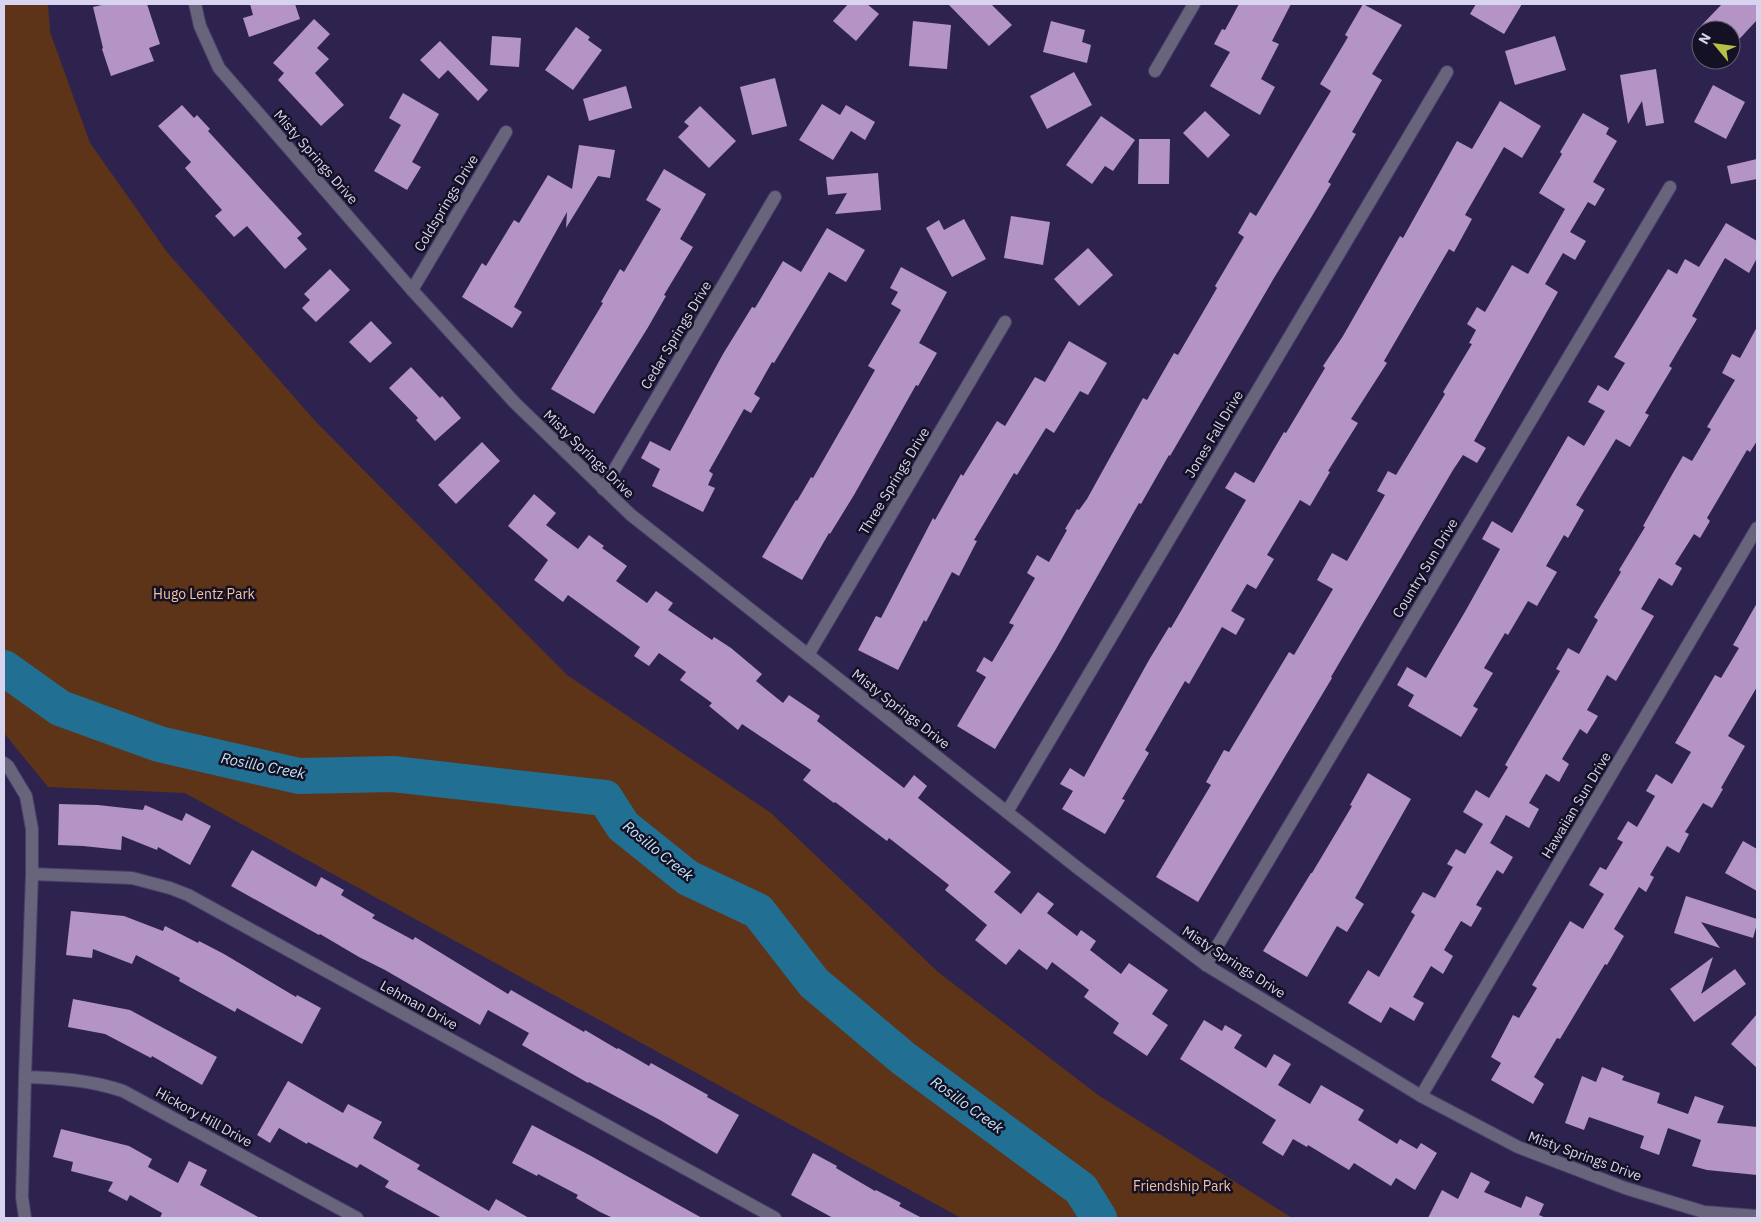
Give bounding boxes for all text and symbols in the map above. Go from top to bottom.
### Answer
north arrow [1691,20,1741,70]
text: N [1694,30,1715,47]
street label: Misty Springs Drive [270,106,362,208]
street label: Coldsprings Drive [410,151,482,255]
street label: Cedar Springs Drive [637,277,716,392]
street label: Jones Fall Drive [1181,387,1247,481]
street label: Misty Springs Drive [540,406,639,502]
street label: Three Springs Drive [855,424,933,538]
street label: Country Sun Drive [1388,515,1462,621]
park label: Hugo Lentz Park [153,585,256,603]
street label: Misty Springs Drive [848,665,954,753]
water label: Rosillo Creek [219,748,307,783]
street label: Hawaiian Sun Drive [1537,748,1615,862]
water label: Rosillo Creek [619,816,698,885]
street label: Misty Springs Drive [1179,922,1289,1002]
street label: Lehman Drive [377,976,461,1034]
water label: Rosillo Creek [927,1072,1008,1137]
street label: Hickory Hill Drive [153,1083,256,1151]
street label: Misty Springs Drive [1526,1127,1645,1185]
park label: Friendship Park [1133,1177,1232,1195]

